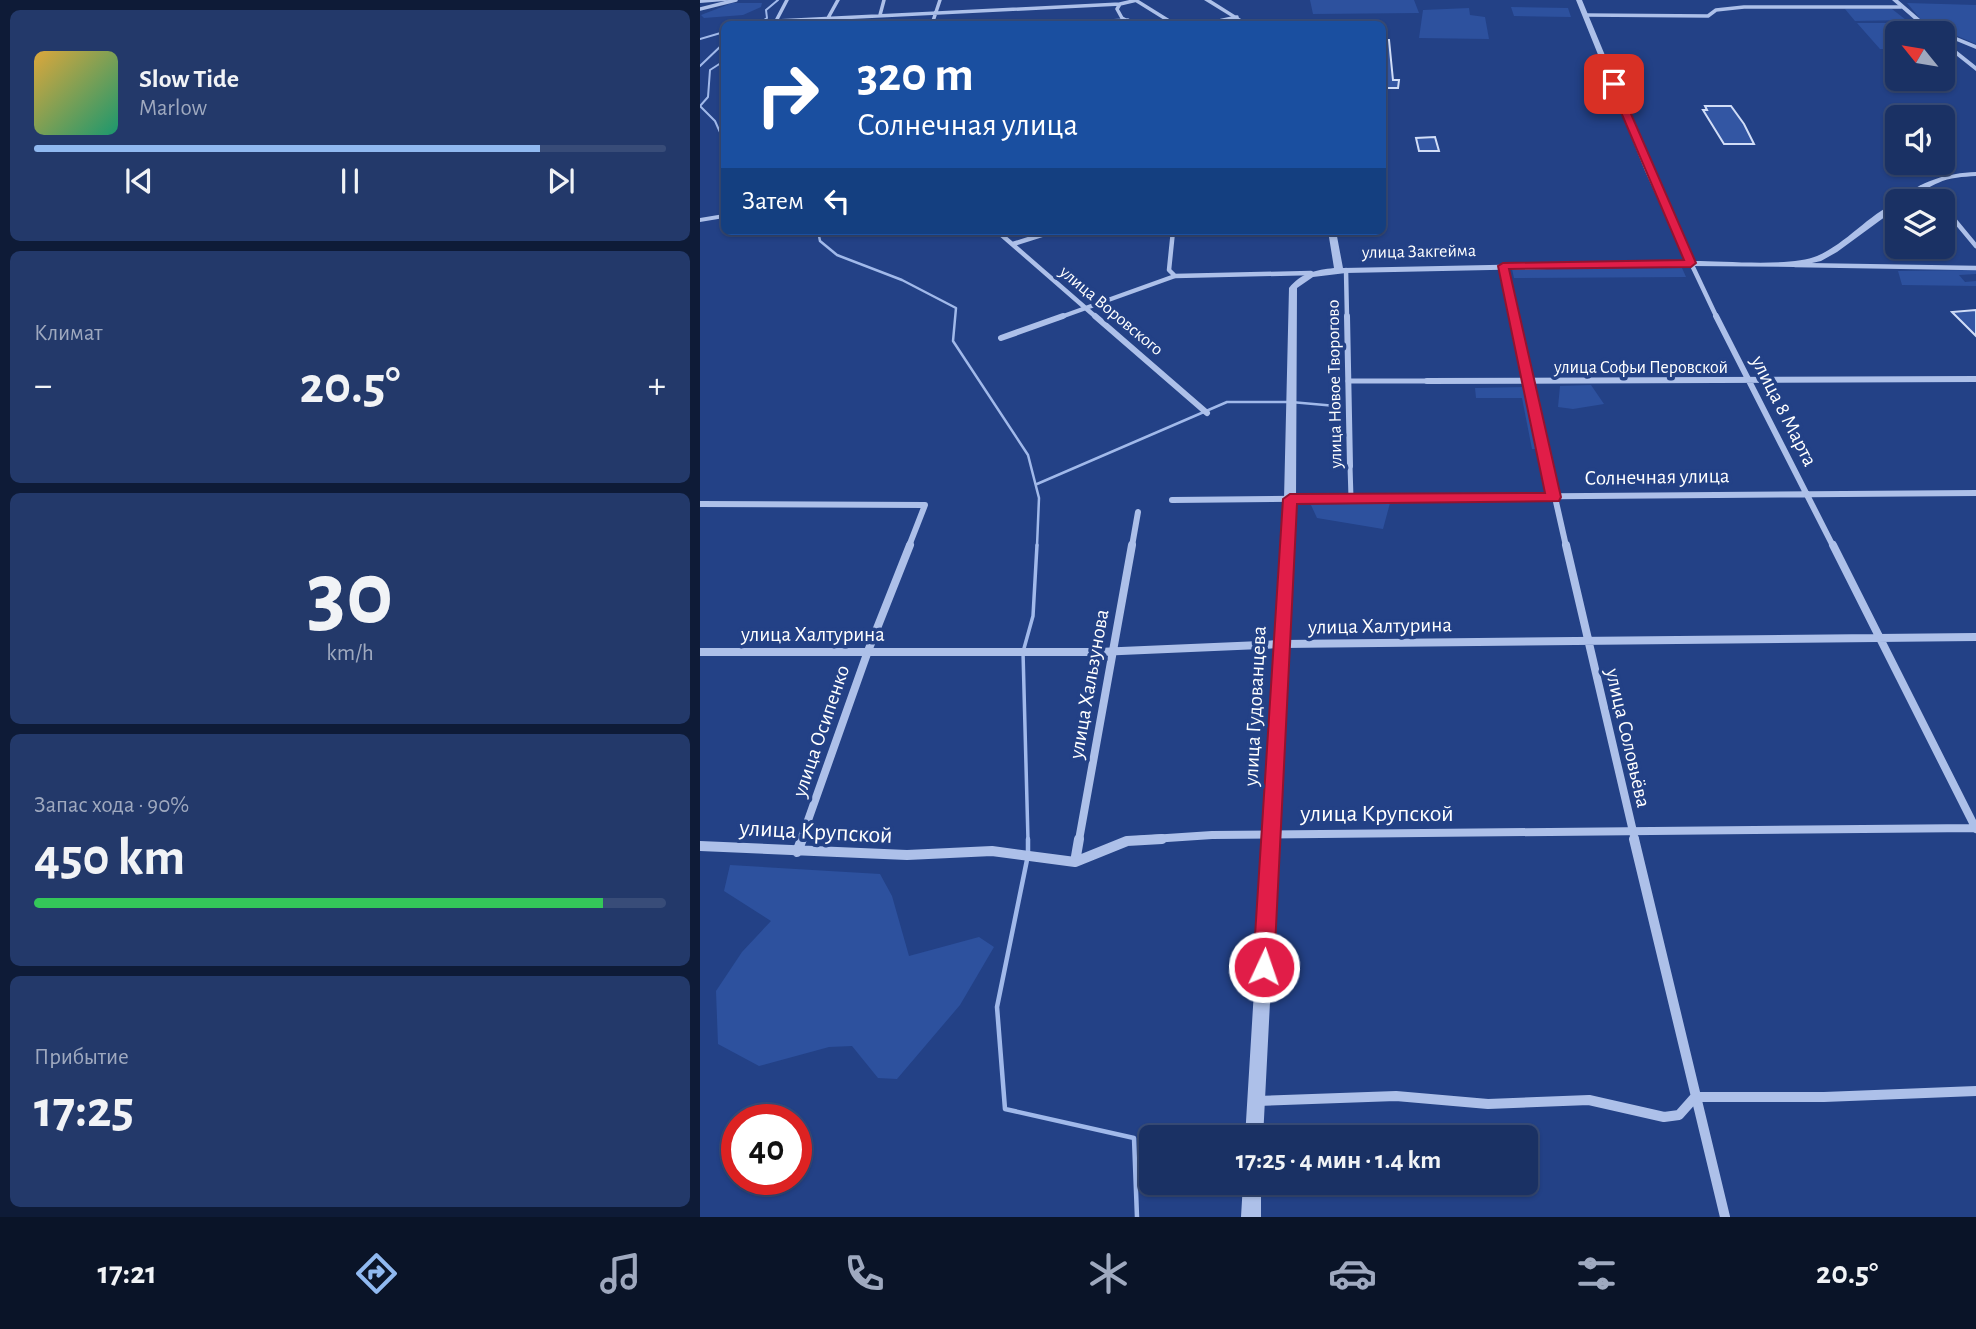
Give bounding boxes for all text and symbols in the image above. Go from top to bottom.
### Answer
north arrow [1885,21,1955,91]
map controls [1885,21,1955,259]
icon: right [742,49,833,140]
text: 320 m [857,51,974,100]
pin [1584,54,1644,114]
icon: arrive [1595,65,1633,103]
text: Slow Tide [139,66,239,92]
text: Marlow [139,97,207,120]
button: sound [1885,105,1955,175]
text: Солнечная улица [857,109,1078,141]
icon: previous [120,162,158,200]
icon: pause [331,162,369,200]
icon: next [542,162,580,200]
icon: left [818,182,856,220]
text: Затем [742,188,804,214]
button: layers [1885,189,1955,259]
street label: улица Закгейма [1361,242,1476,262]
street label: улица Воровского [1055,262,1166,359]
street label: улица Новое Творогово [1325,300,1345,469]
text: Климат [34,322,103,345]
street label: улица 8 Марта [1747,351,1821,470]
street label: улица Софьи Перовской [1553,359,1728,377]
text: 20.5° [299,360,401,412]
text: − [34,367,52,405]
text: + [648,367,666,405]
street label: Солнечная улица [1584,465,1730,489]
text: 30 [307,549,393,640]
street label: улица Хальзунова [1065,607,1113,761]
street label: улица Халтурина [1307,614,1453,638]
street label: улица Халтурина [740,624,885,645]
street label: улица Гудованцева [1240,625,1270,788]
text: km/h [326,642,374,665]
street label: улица Осипенко [788,662,853,801]
street label: улица Соловьёва [1602,665,1654,810]
text: Запас хода · 90% [34,794,189,817]
street label: улица Крупской [1299,802,1454,826]
street label: улица Крупской [738,816,893,848]
text: 450 km [34,832,185,884]
position arrow [1227,930,1301,1004]
text: Прибытие [34,1046,129,1069]
text: 17:25 [34,1084,134,1136]
speed limit sign: 40 [721,1104,812,1195]
text: 17:25 · 4 мин · 1.4 km [1236,1147,1441,1173]
icon: directions [352,1249,401,1298]
icon: music [596,1249,645,1298]
icon: phone [840,1249,889,1298]
icon: climate [1084,1249,1133,1298]
icon: car [1328,1249,1377,1298]
icon: filters [1572,1249,1621,1298]
text: 17:21 [98,1257,157,1289]
text: 20.5° [1816,1257,1878,1289]

